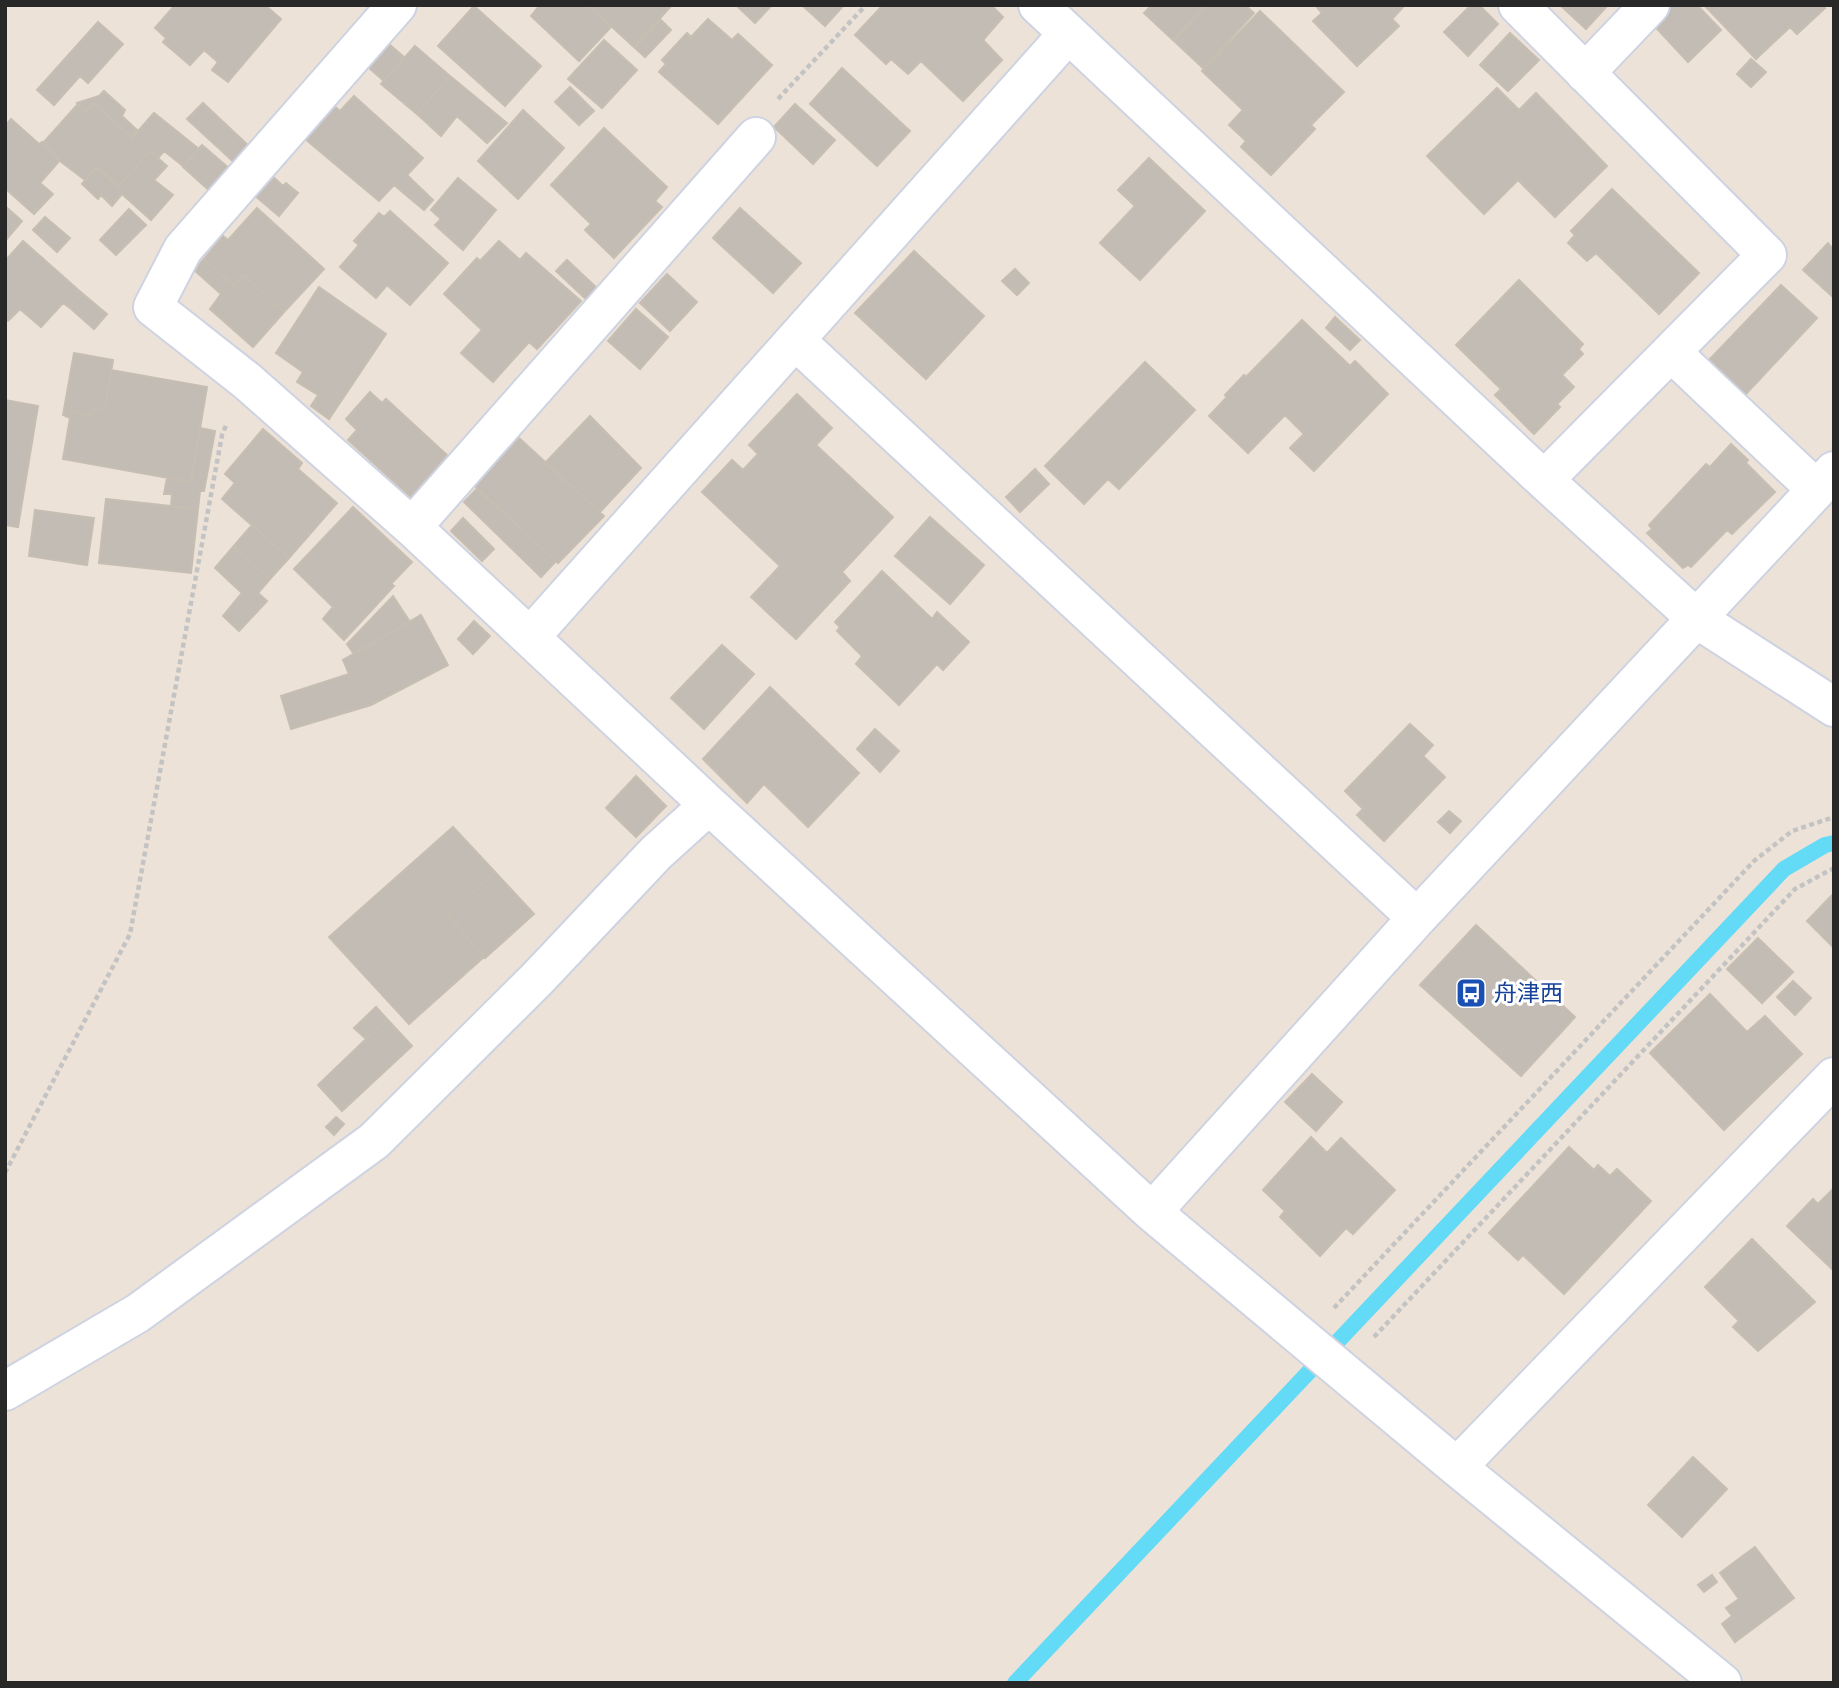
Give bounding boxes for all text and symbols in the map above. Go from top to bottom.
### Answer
bus stop icon: 舟津西 [1454,976,1488,1010]
place label: 舟津西 [1494,980,1563,1007]

